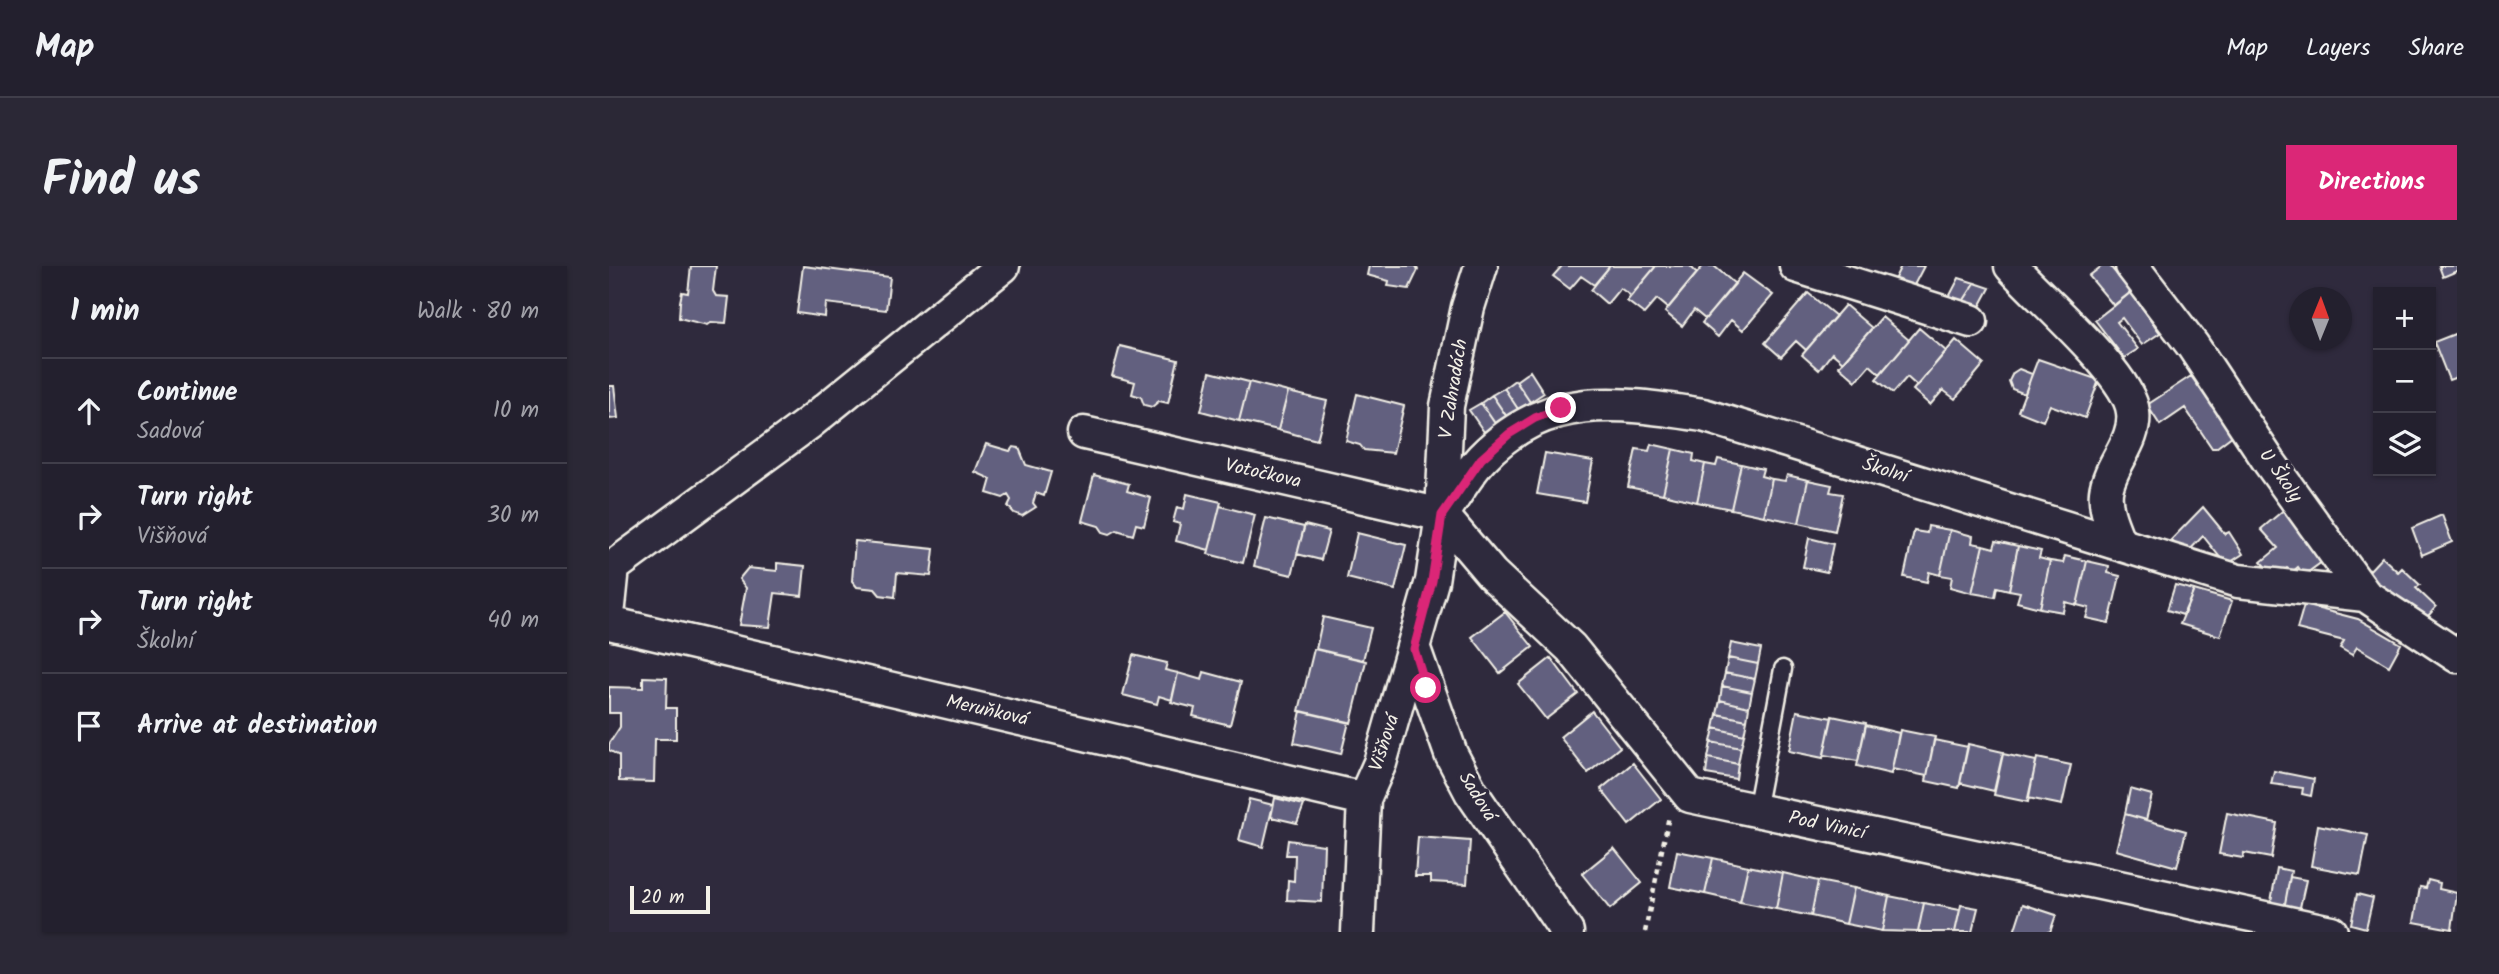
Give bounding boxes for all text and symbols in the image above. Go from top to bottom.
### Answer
text: Map [35,22,95,75]
text: Map [2226,29,2268,68]
text: Layers [2306,29,2370,68]
text: Share [2408,29,2464,68]
text: Find us [42,143,200,221]
button: Directions [2286,145,2457,220]
north arrow [2289,287,2352,350]
map controls [2373,287,2436,476]
button: + [2373,287,2436,350]
text: 1 min [70,288,140,336]
text: Walk · 80 m [417,294,539,330]
street label: V Zahradách [1431,337,1477,441]
button: − [2373,350,2436,413]
text: Continue [137,372,238,414]
icon: ahead [70,392,108,430]
route end [1545,392,1576,423]
text: 10 m [493,393,539,429]
button: layers [2373,413,2436,476]
text: Sadová [137,414,202,450]
street label: U Školy [2250,443,2310,510]
street label: Školní [1858,450,1915,493]
street label: Votočkova [1222,451,1304,497]
text: Turn right [137,477,253,519]
icon: right [70,497,108,535]
text: 30 m [487,498,539,534]
text: Višňová [137,519,208,555]
text: Turn right [137,582,253,624]
icon: right [70,602,108,640]
text: 40 m [487,603,539,639]
text: Školní [137,624,194,660]
route start [1410,672,1441,703]
street label: Meruňková [943,687,1033,735]
text: Arrive at destination [137,705,377,747]
icon: arrive [70,707,108,745]
street label: Višňová [1362,709,1409,775]
street label: Sadová [1450,766,1505,830]
street label: Pod Vinicí [1786,803,1872,850]
scale bar [630,883,711,915]
text: 20 m [641,883,684,913]

